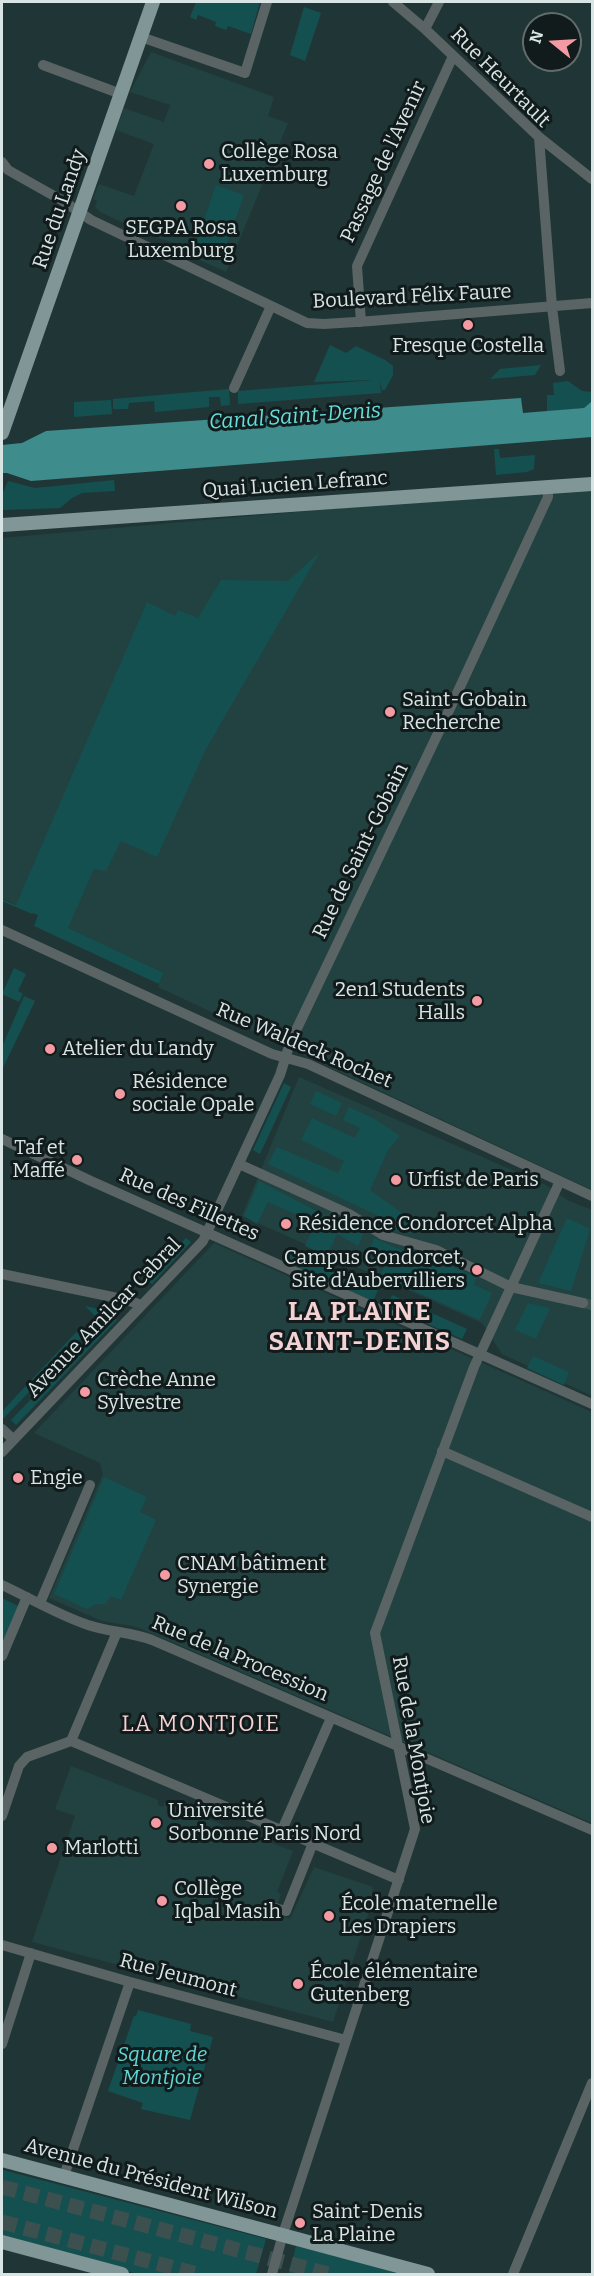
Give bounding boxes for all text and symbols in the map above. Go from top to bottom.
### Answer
north arrow [522,12,582,72]
street label: Rue Heurtault [445,23,555,133]
text: N [525,28,547,46]
street label: Passage de l'Avenir [336,78,432,246]
place label: Collège Rosa Luxemburg [221,140,338,187]
street label: Rue du Landy [28,146,92,272]
marker: Collège Rosa Luxemburg [202,157,216,171]
marker: SEGPA Rosa Luxemburg [174,199,188,213]
place label: SEGPA Rosa Luxemburg [125,216,237,263]
street label: Boulevard Félix Faure [312,280,512,314]
marker: Fresque Costella [461,318,475,332]
place label: Fresque Costella [392,334,544,358]
water label: Canal Saint-Denis [208,398,382,436]
street label: Quai Lucien Lefranc [201,467,389,503]
place label: Saint-Gobain Recherche [402,688,527,735]
marker: Saint-Gobain Recherche [383,705,397,719]
street label: Rue de Saint-Gobain [308,760,414,942]
place label: 2en1 Students Halls [335,978,465,1025]
marker: 2en1 Students Halls [470,994,484,1008]
street label: Rue Waldeck Rochet [213,998,395,1094]
place label: Atelier du Landy [62,1037,214,1061]
marker: Atelier du Landy [43,1042,57,1056]
place label: Résidence sociale Opale [132,1070,255,1117]
marker: Résidence sociale Opale [113,1087,127,1101]
place label: Taf et Maffé [12,1136,65,1183]
marker: Taf et Maffé [70,1153,84,1167]
street label: Rue des Fillettes [115,1163,263,1247]
place label: Urfist de Paris [408,1168,539,1192]
marker: Urfist de Paris [389,1173,403,1187]
place label: Résidence Condorcet Alpha [298,1212,553,1236]
marker: Résidence Condorcet Alpha [279,1217,293,1231]
street label: Avenue Amilcar Cabral [22,1233,186,1403]
place label: Campus Condorcet, Site d'Aubervilliers [284,1246,465,1293]
marker: Campus Condorcet, Site d'Aubervilliers [470,1263,484,1277]
district label: LA PLAINE SAINT-DENIS [268,1297,452,1358]
place label: Crèche Anne Sylvestre [97,1368,216,1415]
marker: Crèche Anne Sylvestre [78,1385,92,1399]
place label: Engie [30,1466,83,1490]
marker: Engie [11,1471,25,1485]
place label: CNAM bâtiment Synergie [177,1552,326,1599]
marker: CNAM bâtiment Synergie [158,1568,172,1582]
street label: Rue de la Procession [148,1611,332,1707]
street label: Rue de la Montjoie [386,1654,440,1826]
district label: LA MONTJOIE [122,1712,280,1738]
place label: Université Sorbonne Paris Nord [168,1799,361,1846]
marker: Université Sorbonne Paris Nord [149,1816,163,1830]
place label: Marlotti [64,1836,139,1860]
marker: Marlotti [45,1841,59,1855]
place label: Collège Iqbal Masih [174,1877,281,1924]
place label: École maternelle Les Drapiers [341,1892,498,1939]
marker: Collège Iqbal Masih [155,1894,169,1908]
marker: École maternelle Les Drapiers [322,1909,336,1923]
street label: Rue Jeumont [117,1949,239,2003]
place label: École élémentaire Gutenberg [310,1960,478,2007]
marker: École élémentaire Gutenberg [291,1977,305,1991]
park label: Square de Montjoie [117,2043,207,2090]
street label: Avenue du Président Wilson [22,2134,280,2224]
place label: Saint-Denis La Plaine [312,2200,423,2247]
marker: Saint-Denis La Plaine [293,2216,307,2230]

